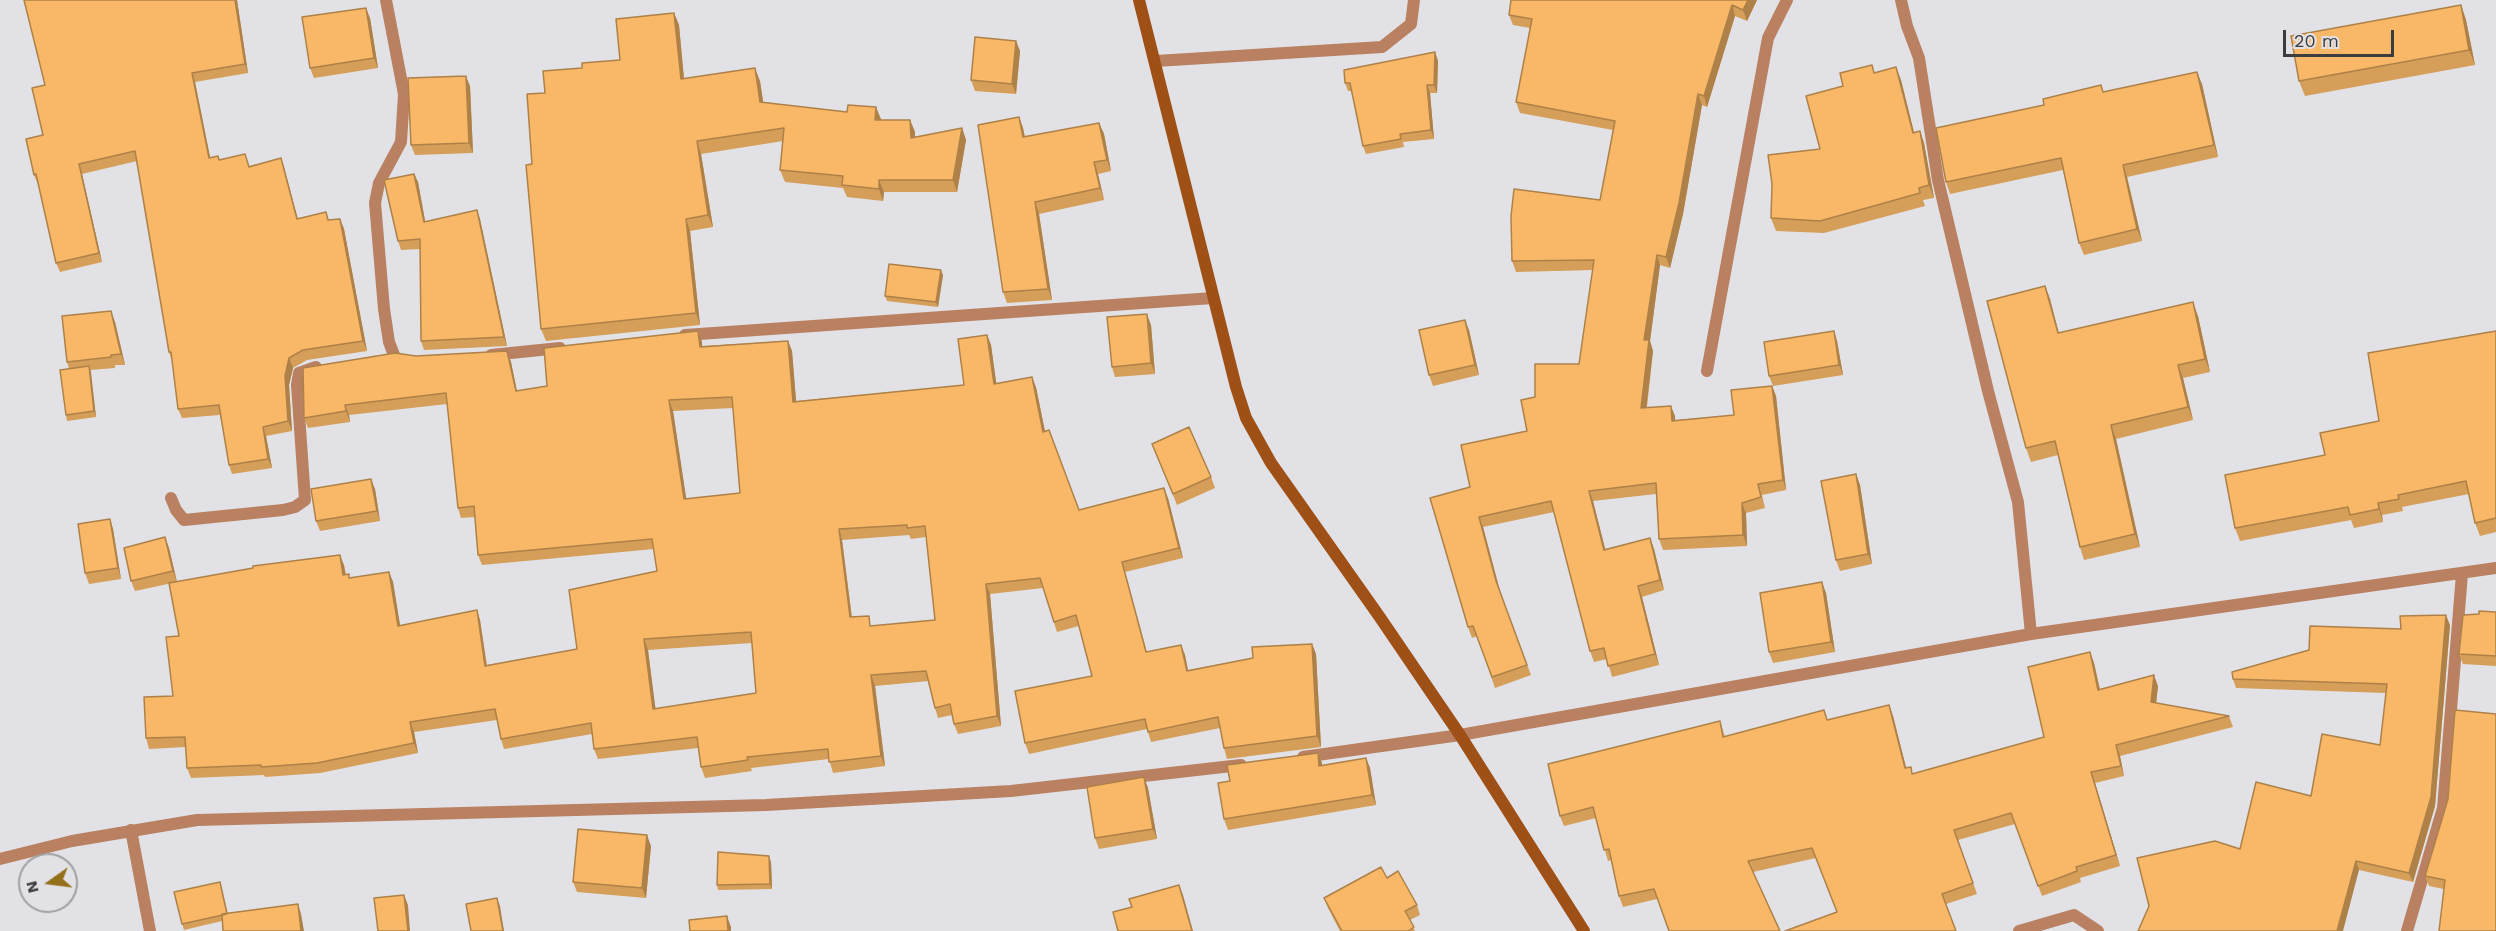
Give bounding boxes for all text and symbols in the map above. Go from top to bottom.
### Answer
scale bar [2286,18,2397,56]
text: 20 m [2294,30,2339,51]
north arrow [18,853,78,913]
text: N [21,879,43,895]

